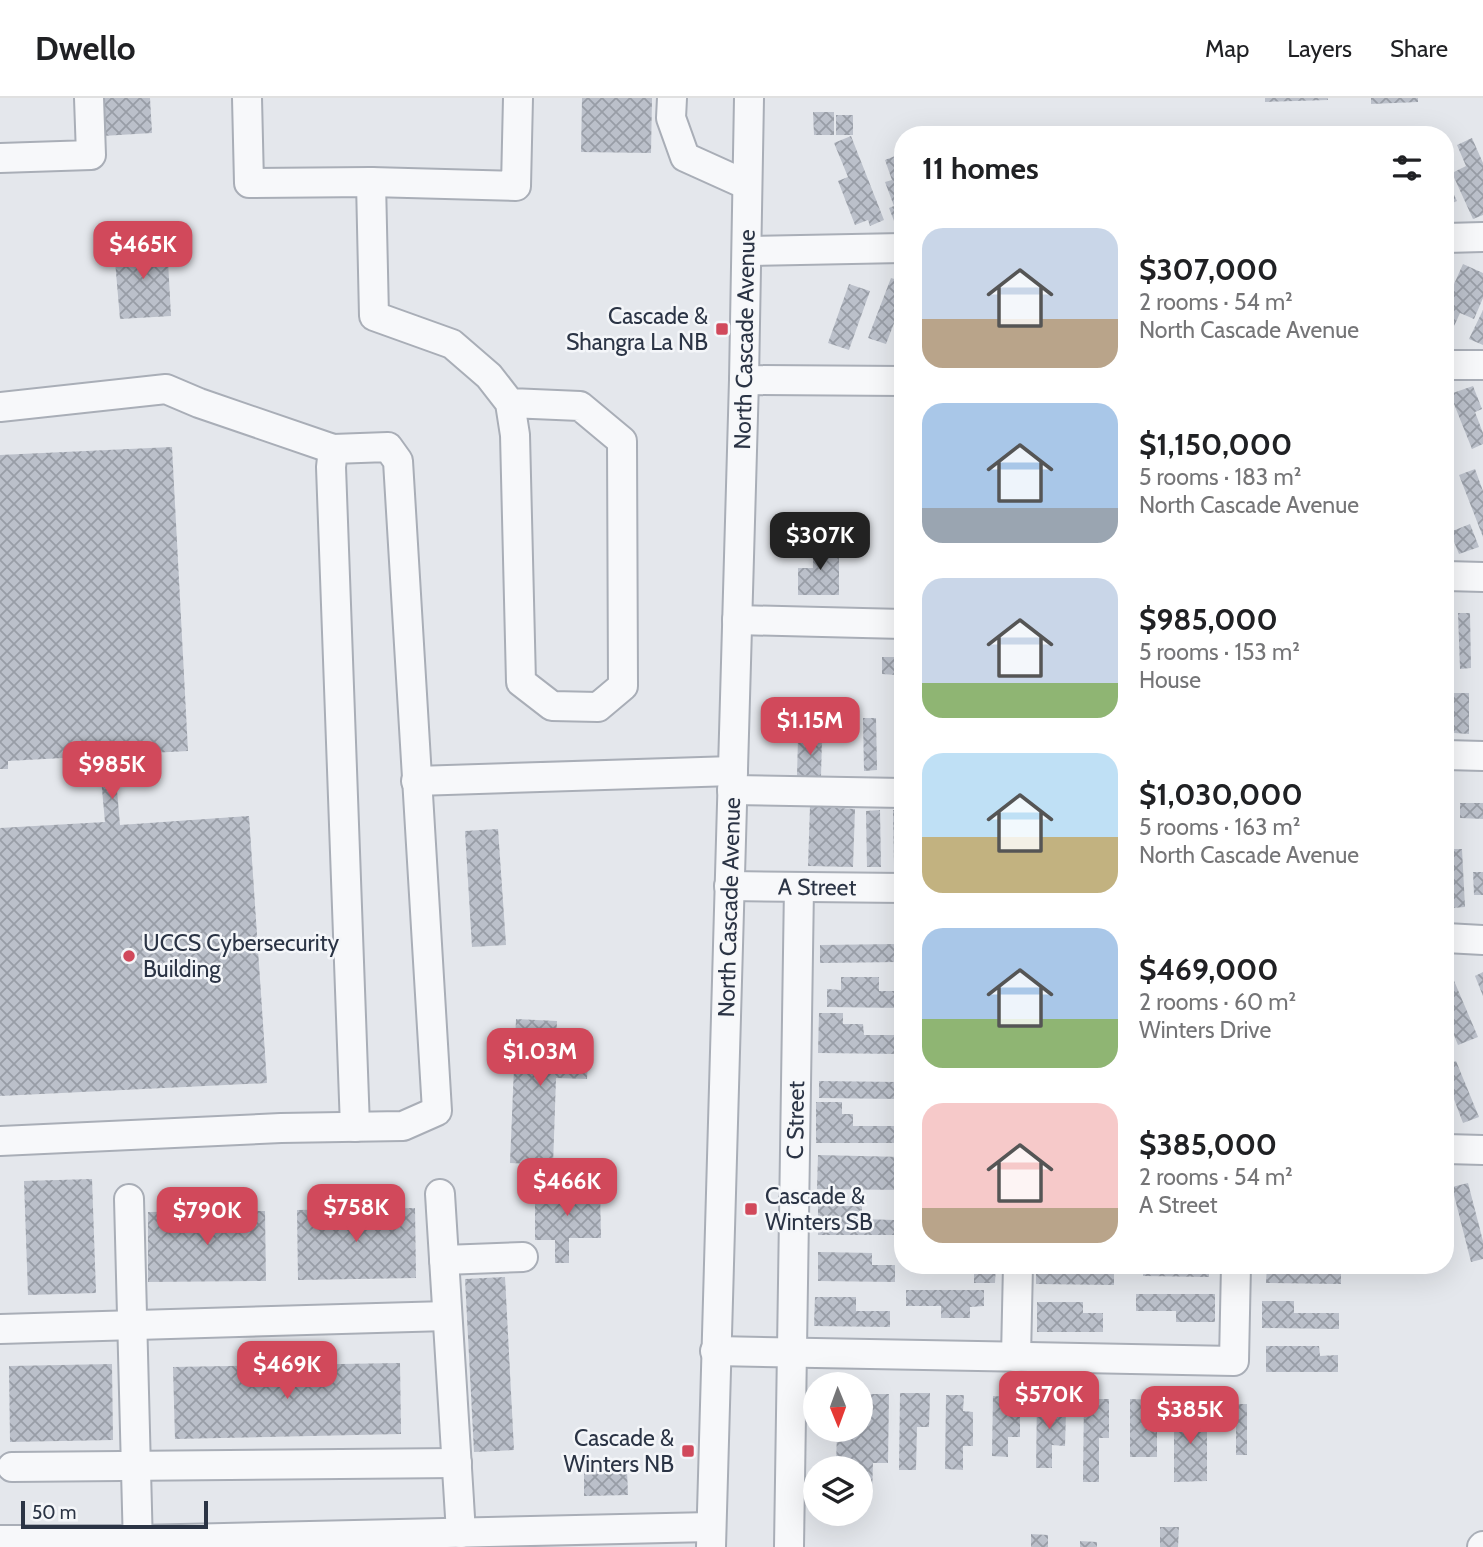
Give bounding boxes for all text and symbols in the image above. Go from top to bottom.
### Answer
text: Dwello [35,28,136,68]
text: Map [1205,34,1249,63]
text: Layers [1287,34,1352,63]
text: Share [1390,34,1448,63]
icon: filters [1388,149,1426,187]
text: 11 homes [922,150,1039,187]
pin: $465K [94,222,192,281]
street label: North Cascade Avenue [728,229,761,450]
text: $465K [109,230,177,258]
text: $307,000 [1139,251,1278,288]
icon: home [978,256,1062,340]
text: 2 rooms · 54 m² [1139,288,1293,316]
place label: Cascade & Shangra La NB [566,302,708,356]
text: North Cascade Avenue [1139,316,1359,344]
marker: Cascade & Shangra La NB [714,321,730,337]
text: $1,150,000 [1139,426,1292,463]
icon: home [978,431,1062,515]
text: 5 rooms · 183 m² [1139,463,1301,491]
text: North Cascade Avenue [1139,491,1359,519]
pin: $307K [771,512,869,572]
text: $307K [786,521,854,549]
text: $985,000 [1139,601,1278,638]
icon: home [978,606,1062,690]
text: 5 rooms · 153 m² [1139,638,1300,666]
text: House [1139,666,1201,694]
pin: $1.15M [753,698,867,757]
text: $1.15M [777,706,843,734]
pin: $985K [63,742,161,801]
text: $985K [79,750,145,778]
text: $1,030,000 [1139,776,1303,813]
icon: home [978,781,1062,865]
street label: North Cascade Avenue [712,797,746,1018]
text: 5 rooms · 163 m² [1139,813,1300,841]
text: North Cascade Avenue [1139,841,1359,869]
street label: A Street [778,873,857,901]
place label: UCCS Cybersecurity Building [143,929,339,983]
marker: UCCS Cybersecurity Building [121,948,137,964]
text: $469,000 [1139,951,1278,988]
icon: home [978,956,1062,1040]
text: 2 rooms · 60 m² [1139,988,1296,1016]
text: Winters Drive [1139,1016,1271,1044]
pin: $1.03M [483,1028,597,1088]
text: $1.03M [503,1037,577,1065]
street label: C Street [781,1080,810,1160]
text: $385,000 [1139,1126,1277,1163]
icon: home [978,1131,1062,1215]
pin: $466K [518,1158,616,1218]
text: 2 rooms · 54 m² [1139,1163,1293,1191]
text: $466K [533,1167,601,1195]
place label: Cascade & Winters SB [765,1182,873,1236]
pin: $758K [307,1184,405,1244]
pin: $790K [158,1188,256,1247]
text: A Street [1139,1191,1217,1219]
text: $758K [323,1193,389,1221]
text: $790K [173,1196,241,1224]
marker: Cascade & Winters SB [743,1201,759,1217]
pin: $469K [238,1342,336,1401]
text: $469K [253,1350,321,1378]
north arrow [803,1372,873,1442]
map controls [803,1372,873,1526]
pin: $570K [1000,1372,1098,1431]
text: $570K [1015,1380,1083,1408]
pin: $385K [1141,1386,1239,1446]
text: $385K [1157,1395,1223,1423]
place label: Cascade & Winters NB [563,1424,674,1478]
marker: Cascade & Winters NB [680,1443,696,1459]
button: layers [803,1456,873,1526]
scale bar [21,1498,208,1530]
text: 50 m [32,1501,76,1524]

